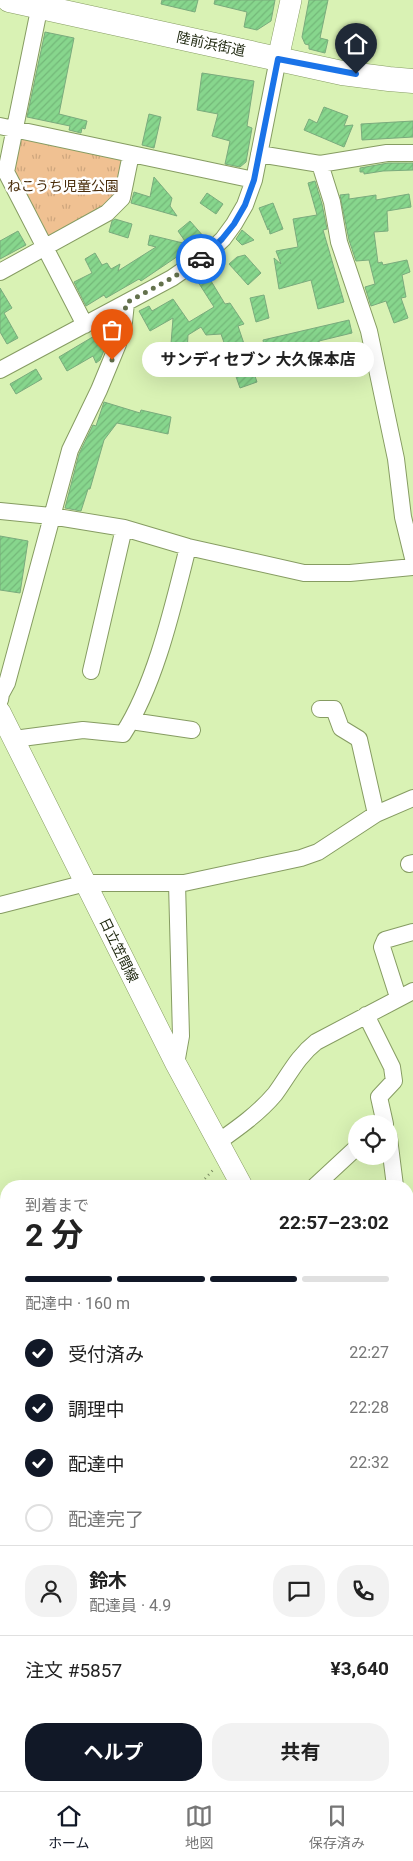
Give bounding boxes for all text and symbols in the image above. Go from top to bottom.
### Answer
pin [335,23,377,74]
street label: 陸前浜街道 [175,29,247,59]
icon: home [342,30,370,58]
park label: ねこうち児童公園 [7,178,119,194]
courier [176,234,226,284]
icon: car [187,245,215,273]
pin [91,309,133,360]
icon: bag [98,316,126,344]
callout: サンディセブン 大久保本店 [142,342,374,378]
text: サンディセブン 大久保本店 [161,350,355,369]
street label: 日立笠間線 [96,915,142,985]
map controls [348,1115,398,1165]
button: locate [348,1115,398,1165]
text: 到着まで [25,1196,89,1215]
text: 22:57–23:02 [279,1211,389,1234]
text: 2 分 [25,1216,83,1254]
text: 配達中 · 160 m [25,1294,130,1313]
icon: check [25,1339,53,1367]
text: 受付済み [68,1343,144,1366]
text: 22:27 [349,1343,389,1362]
icon: check [25,1394,53,1422]
text: 調理中 [68,1398,125,1421]
text: 22:28 [349,1398,389,1417]
icon: check [25,1449,53,1477]
text: 配達中 [68,1453,125,1476]
text: 22:32 [349,1453,389,1472]
text: 配達完了 [68,1508,144,1531]
button: person [25,1565,77,1617]
button: chat [273,1565,325,1617]
button: phone [337,1565,389,1617]
text: 鈴木 [89,1569,127,1592]
text: 配達員 · 4.9 [89,1596,171,1615]
text: ¥3,640 [331,1657,389,1680]
text: 注文 #5857 [25,1659,122,1682]
button: ヘルプ [25,1723,202,1781]
button: 共有 [212,1723,389,1781]
tab: ホーム [48,1802,89,1852]
tab: 地図 [185,1802,213,1852]
tab: 保存済み [309,1802,365,1852]

